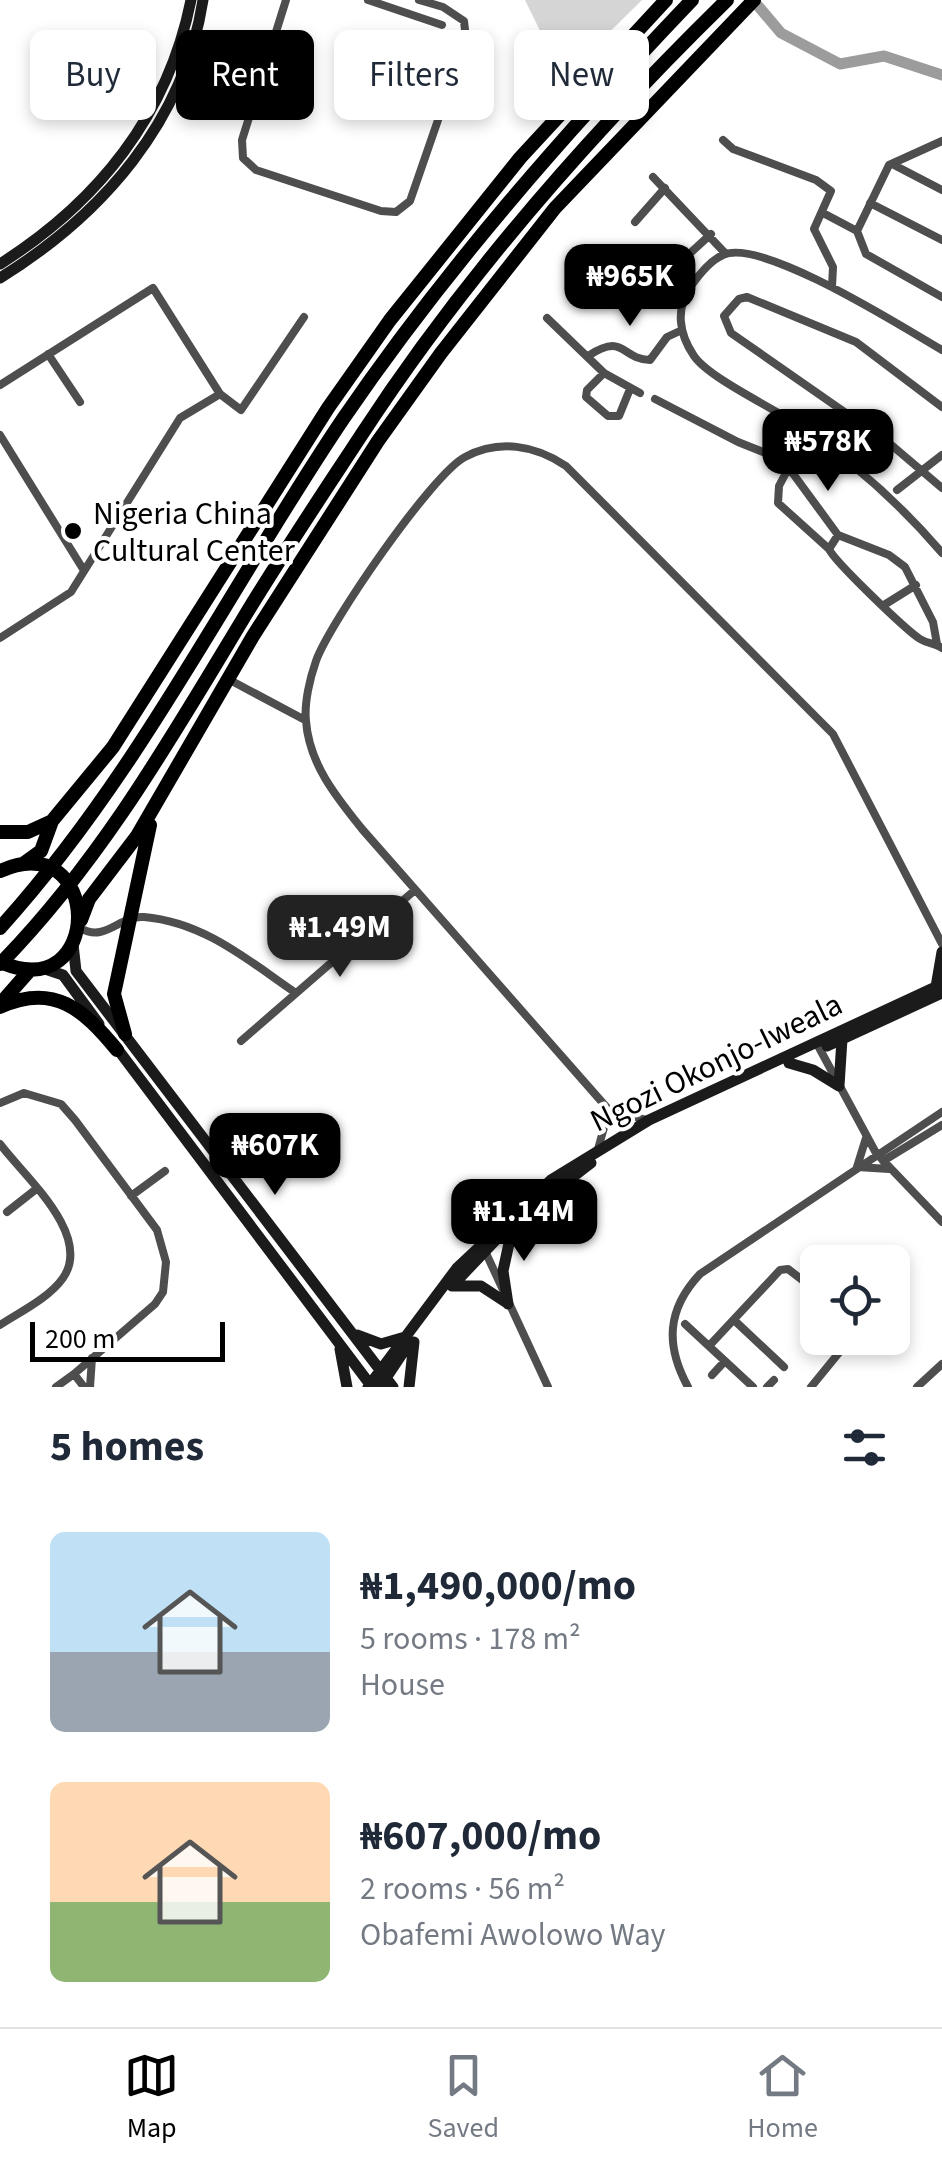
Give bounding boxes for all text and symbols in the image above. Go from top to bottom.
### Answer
chip: Buy [30,30,156,120]
chip: Rent [176,30,314,120]
chip: Filters [334,30,494,120]
chip: New [514,30,649,120]
pin: ₦965K [560,244,700,329]
text: ₦965K [586,253,674,299]
pin: ₦578K [758,409,898,494]
text: ₦578K [784,418,872,464]
place label: Nigeria China Cultural Center [93,491,296,574]
marker: Nigeria China Cultural Center [62,520,84,542]
pin: ₦1.49M [259,895,421,980]
text: ₦1.49M [289,904,391,950]
street label: Ngozi Okonjo-Iweala [583,982,850,1144]
pin: ₦607K [205,1113,345,1198]
text: ₦607K [231,1122,319,1168]
pin: ₦1.14M [443,1179,605,1264]
text: ₦1.14M [473,1188,575,1234]
map controls [800,1245,910,1355]
button: locate [800,1245,910,1355]
scale bar [30,1317,225,1362]
text: 200 m [45,1319,116,1359]
text: 5 homes [50,1417,204,1477]
icon: filters [837,1420,892,1475]
text: ₦1,490,000/mo [360,1556,636,1616]
icon: home [130,1572,250,1692]
text: 5 rooms · 178 m² [360,1616,581,1662]
text: House [360,1662,445,1708]
text: ₦607,000/mo [360,1806,601,1866]
icon: home [130,1822,250,1942]
text: 2 rooms · 56 m² [360,1866,565,1912]
text: Obafemi Awolowo Way [360,1912,666,1958]
tab: Map [124,2048,179,2148]
tab: Saved [427,2048,499,2148]
tab: Home [747,2048,818,2148]

